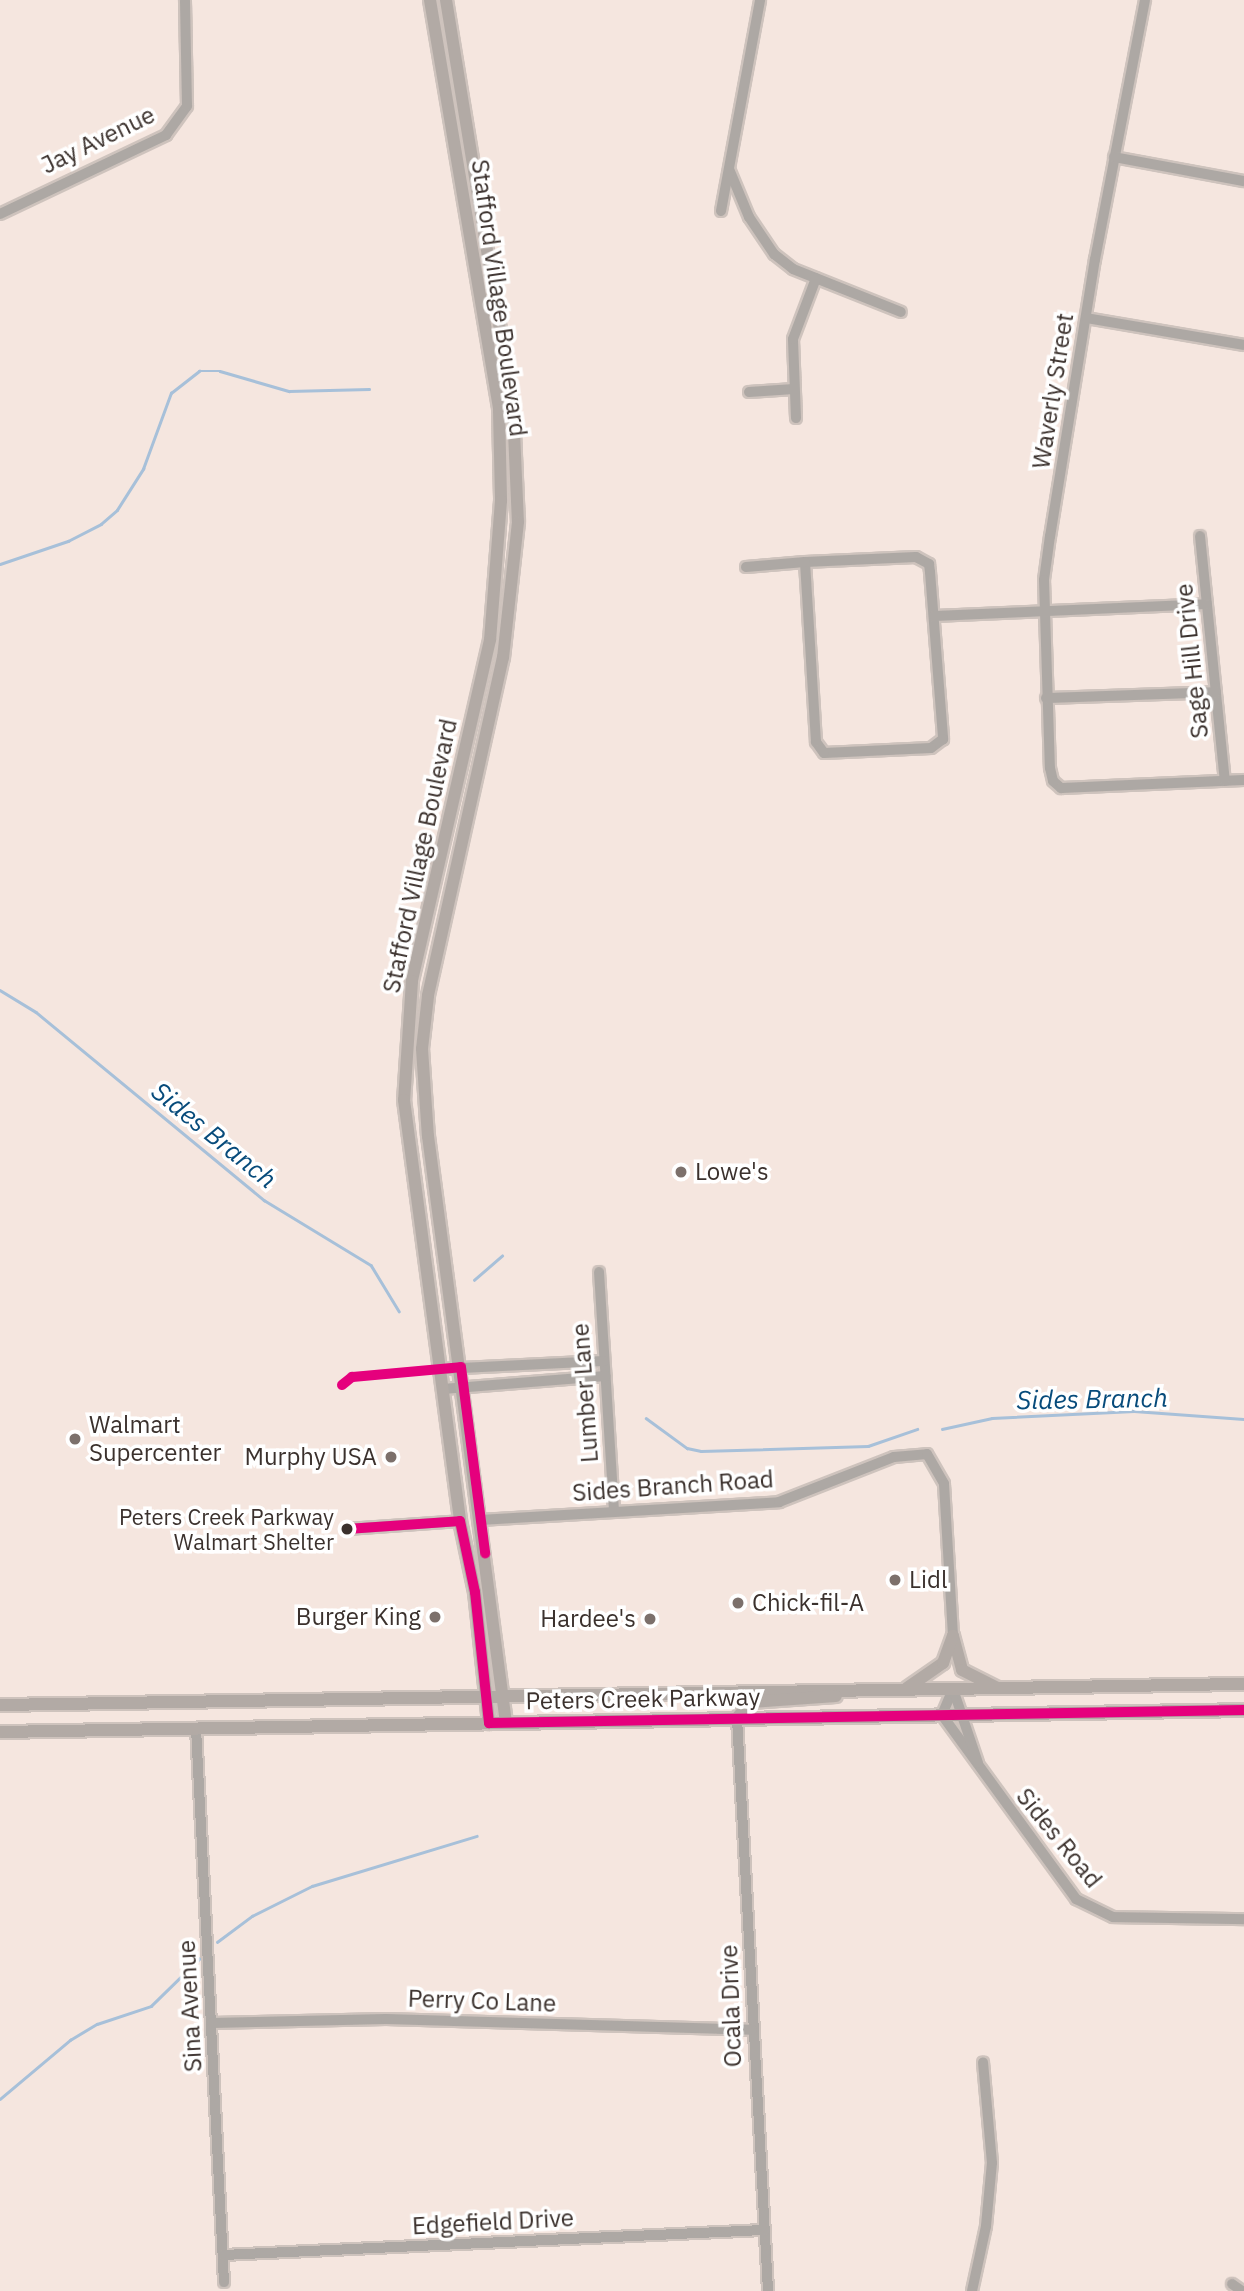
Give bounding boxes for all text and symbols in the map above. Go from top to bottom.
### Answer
street label: Jay Avenue [37,100,159,180]
street label: Stafford Village Boulevard [465,158,533,438]
street label: Waverly Street [1026,311,1080,471]
street label: Sage Hill Drive [1170,582,1214,740]
street label: Stafford Village Boulevard [377,716,463,996]
water label: Sides Branch [145,1075,283,1195]
place label: Lowe's [695,1158,769,1186]
marker: Lowe's [673,1164,689,1180]
street label: Lumber Lane [566,1322,604,1464]
water label: Sides Branch [1016,1382,1168,1416]
place label: Walmart Supercenter [89,1411,221,1467]
marker: Walmart Supercenter [67,1431,83,1447]
place label: Murphy USA [244,1443,377,1471]
marker: Murphy USA [383,1449,399,1465]
street label: Sides Branch Road [571,1465,775,1507]
place label: Peters Creek Parkway Walmart Shelter [119,1503,334,1554]
marker: Peters Creek Parkway Walmart Shelter [340,1522,354,1536]
place label: Lidl [909,1566,947,1594]
marker: Lidl [887,1572,903,1588]
place label: Chick-fil-A [752,1589,864,1617]
marker: Chick-fil-A [730,1595,746,1611]
place label: Burger King [296,1603,421,1631]
place label: Hardee's [540,1605,636,1633]
marker: Burger King [427,1609,443,1625]
marker: Hardee's [642,1611,658,1627]
street label: Peters Creek Parkway [525,1683,761,1715]
street label: Sides Road [1010,1782,1108,1894]
street label: Sina Avenue [172,1939,208,2073]
street label: Ocala Drive [714,1944,748,2068]
street label: Perry Co Lane [407,1984,557,2018]
street label: Edgefield Drive [411,2203,575,2241]

